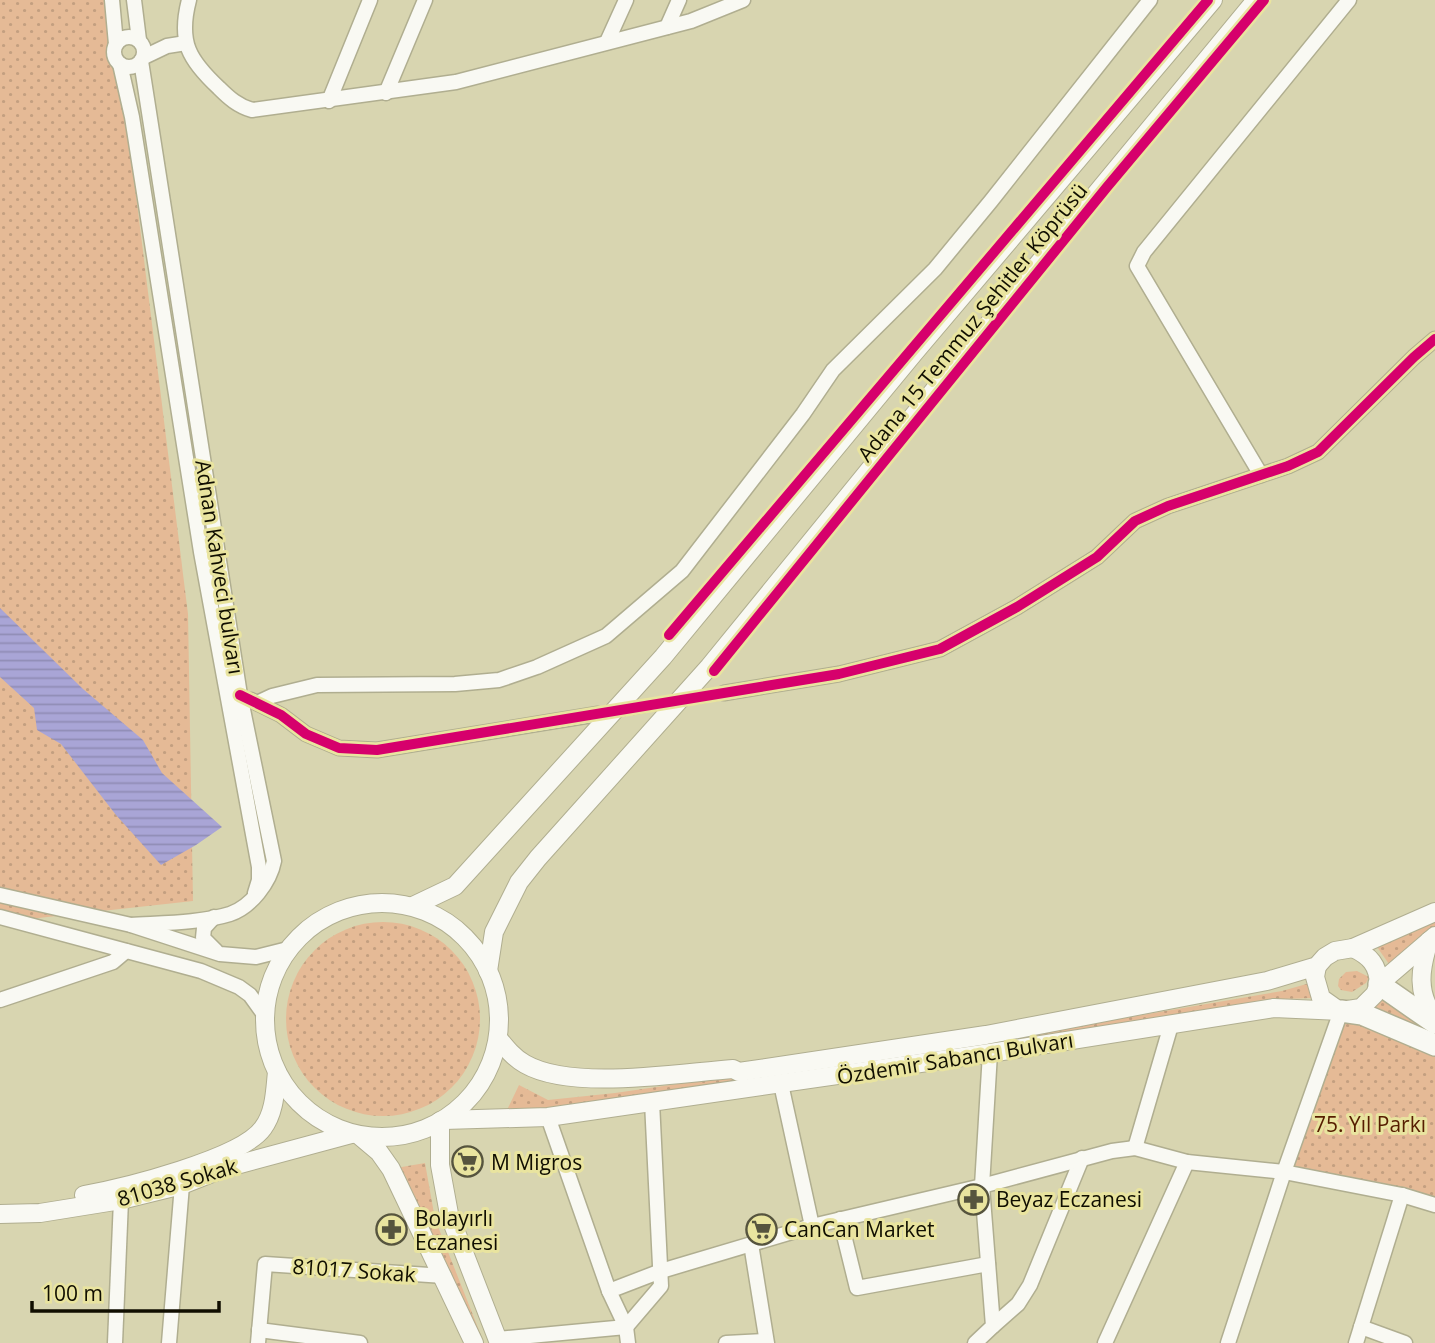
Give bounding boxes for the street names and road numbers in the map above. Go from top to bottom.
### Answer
street label: Adana 15 Temmuz Şehitler Köprüsü [851,177,1093,467]
street label: Adnan Kahveci bulvarı [189,458,251,676]
street label: Özdemir Sabancı Bulvarı [835,1025,1075,1091]
street label: 81038 Sokak [114,1152,240,1212]
street label: 81017 Sokak [291,1252,417,1288]

